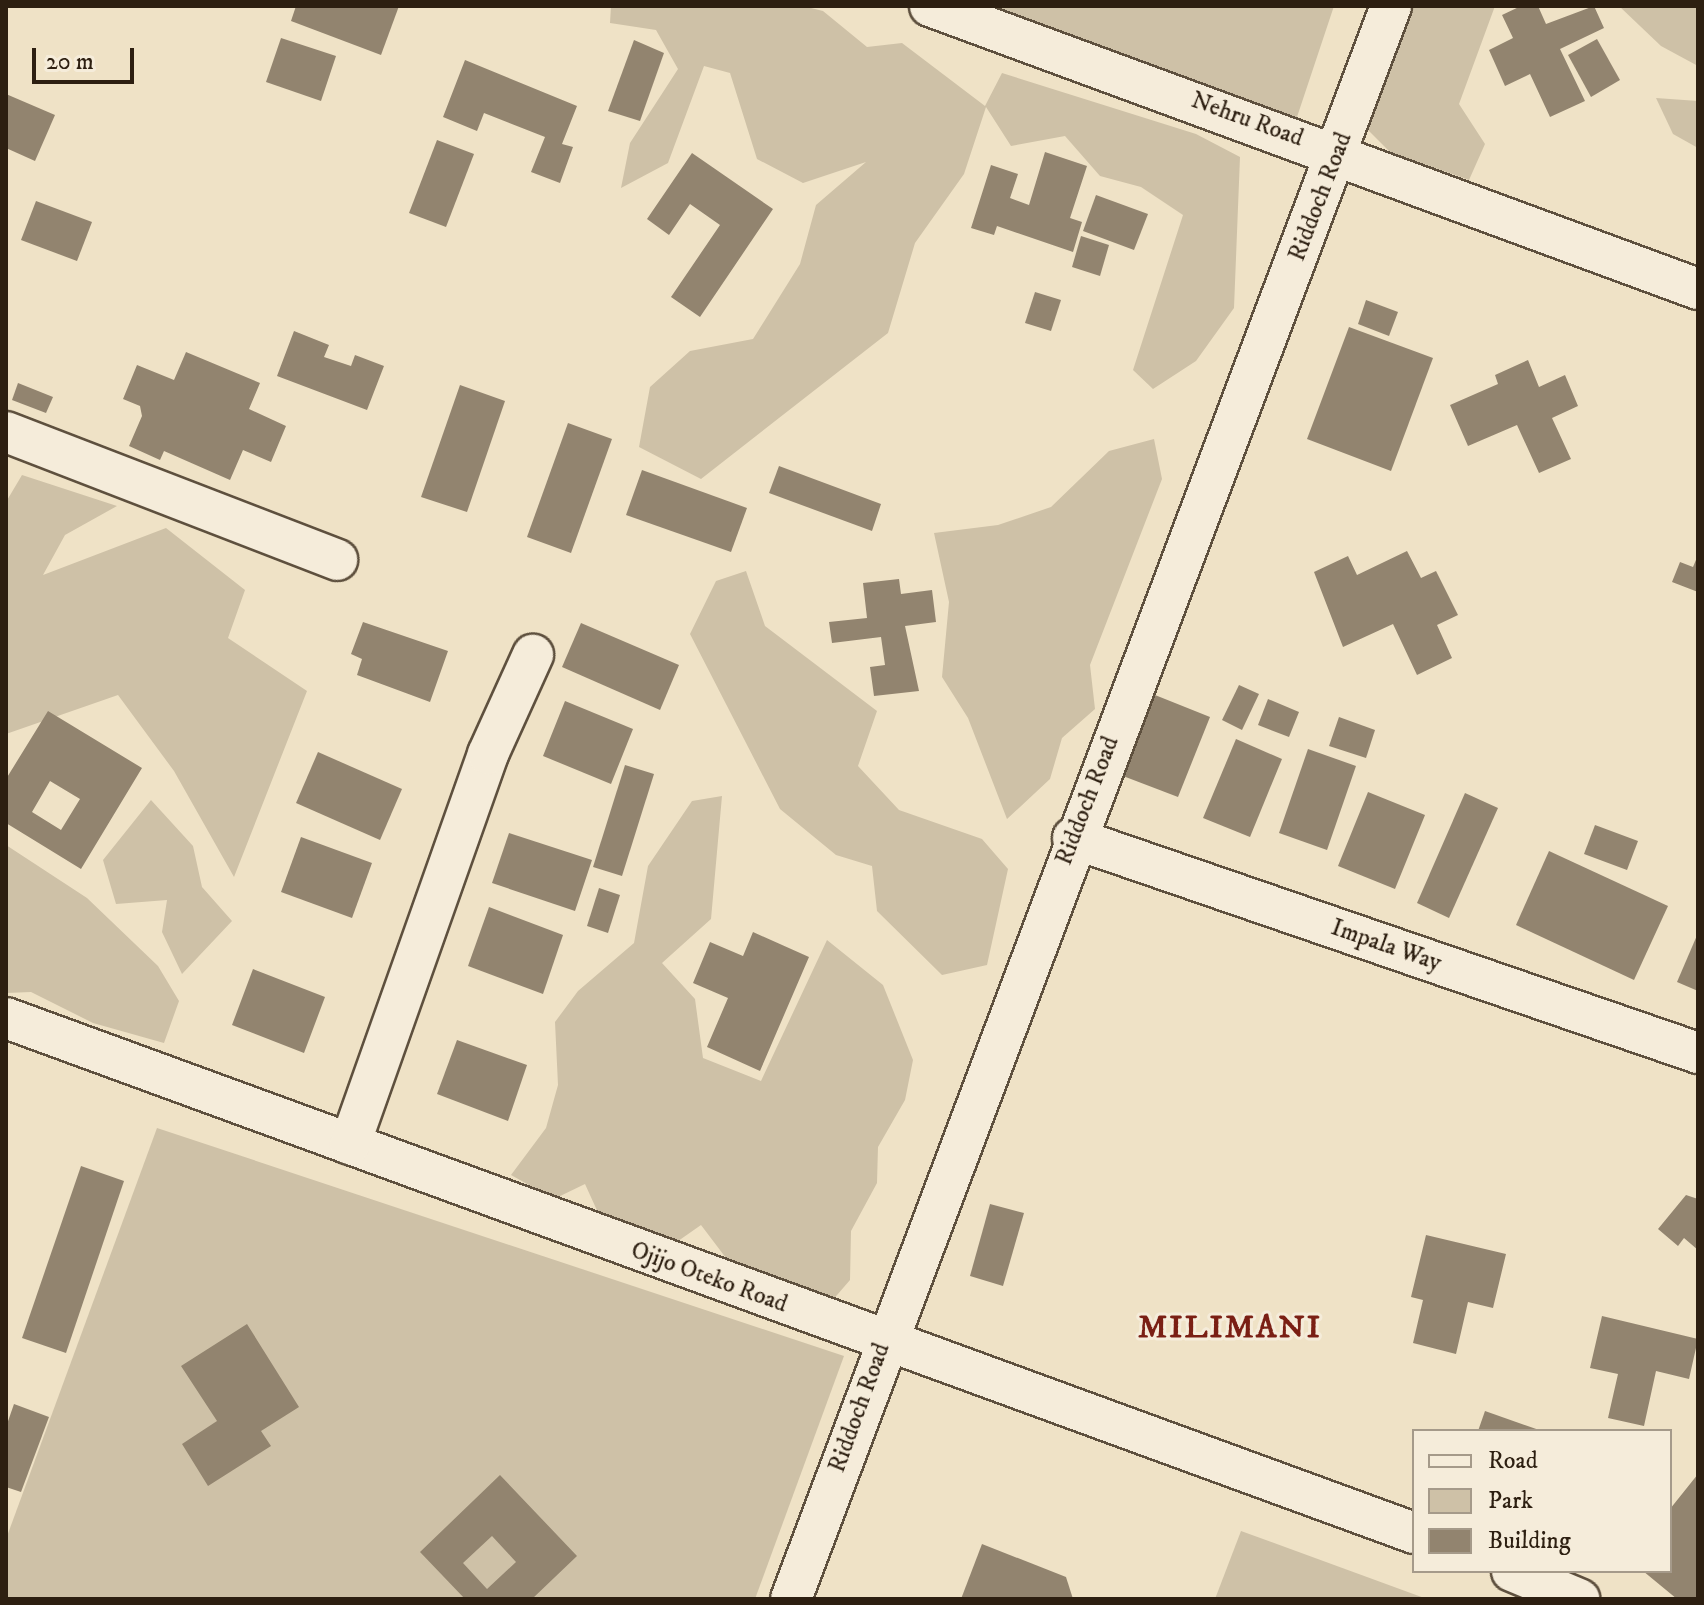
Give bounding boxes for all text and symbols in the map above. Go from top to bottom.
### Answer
scale bar [36,32,138,82]
text: 20 m [46,47,94,77]
street label: Nehru Road [1187,86,1307,154]
street label: Riddoch Road [1283,129,1359,265]
street label: Riddoch Road [1050,733,1126,869]
street label: Impala Way [1327,914,1445,978]
street label: Ojijo Oteko Road [627,1236,791,1320]
district label: MILIMANI [1138,1309,1322,1347]
street label: Riddoch Road [823,1339,897,1477]
legend [1412,1429,1672,1573]
text: Road [1488,1446,1538,1476]
text: Park [1488,1486,1533,1516]
text: Building [1488,1526,1571,1556]

